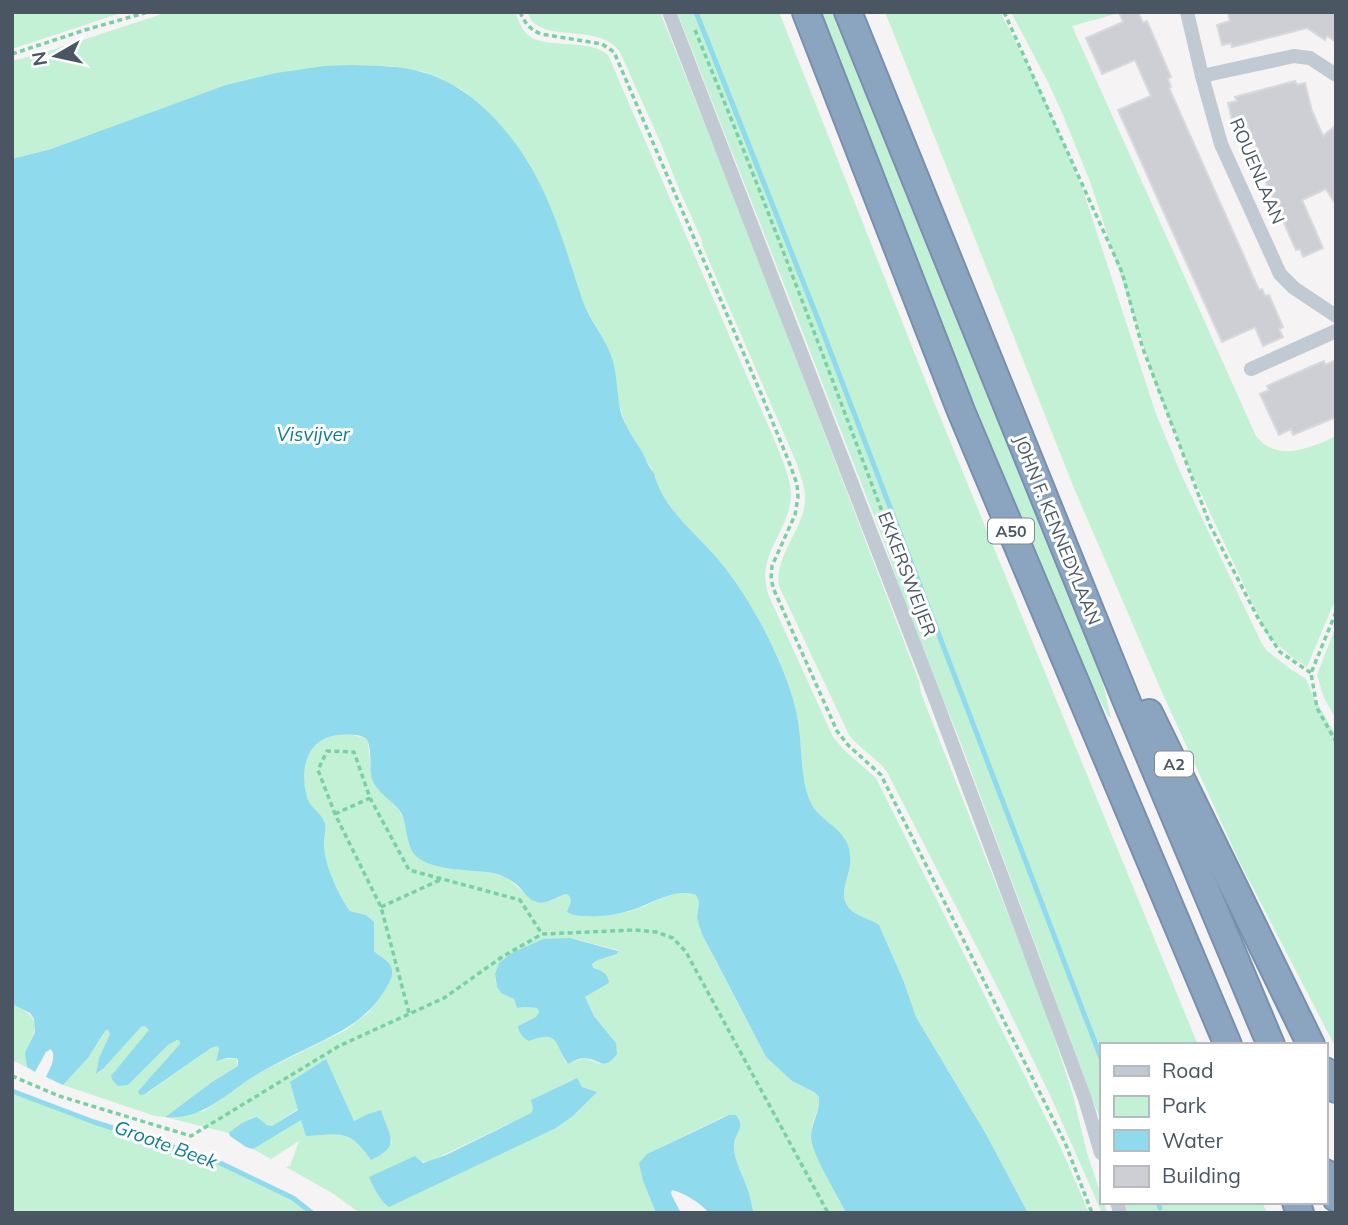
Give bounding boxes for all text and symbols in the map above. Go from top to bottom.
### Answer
north arrow [21,21,91,91]
text: N [26,50,52,68]
street label: ROUENLAAN [1225,114,1290,227]
water label: Visvijver [276,422,351,446]
street label: JOHN F. KENNEDYLAAN [1009,431,1106,628]
street label: EKKERSWEIJER [873,508,942,639]
road number: A50 [988,518,1034,544]
road number: A2 [1155,751,1193,776]
legend [1100,1043,1327,1204]
text: Road [1162,1057,1213,1083]
text: Park [1162,1092,1206,1118]
water label: Groote Beek [111,1114,222,1174]
text: Water [1162,1127,1223,1153]
text: Building [1162,1162,1241,1188]

